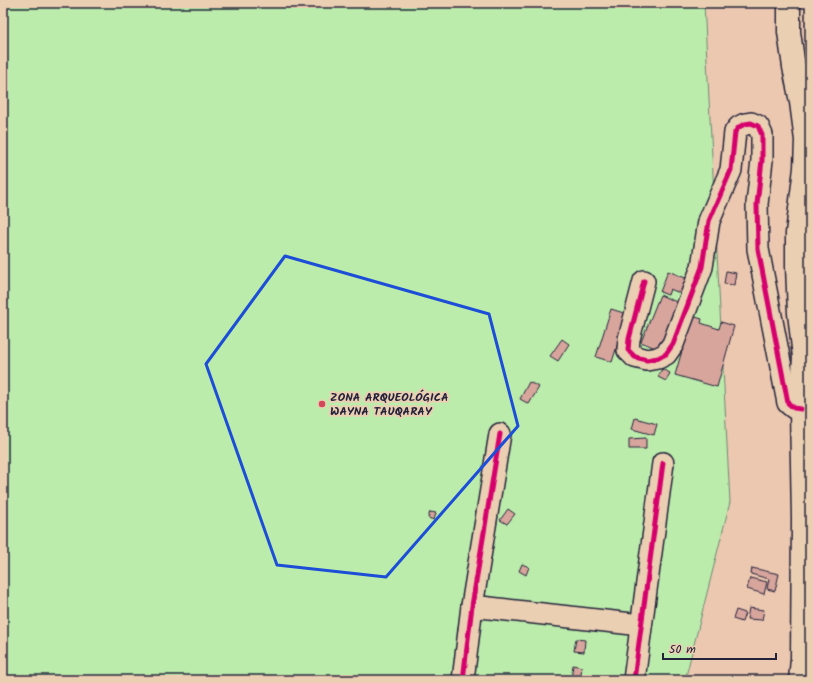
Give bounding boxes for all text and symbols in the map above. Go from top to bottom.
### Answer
place label: ZONA ARQUEOLÓGICA WAYNA TAUQARAY [330,388,449,421]
marker: ZONA ARQUEOLÓGICA WAYNA TAUQARAY [317,399,327,409]
scale bar [663,635,776,661]
text: 50 m [669,640,696,659]

